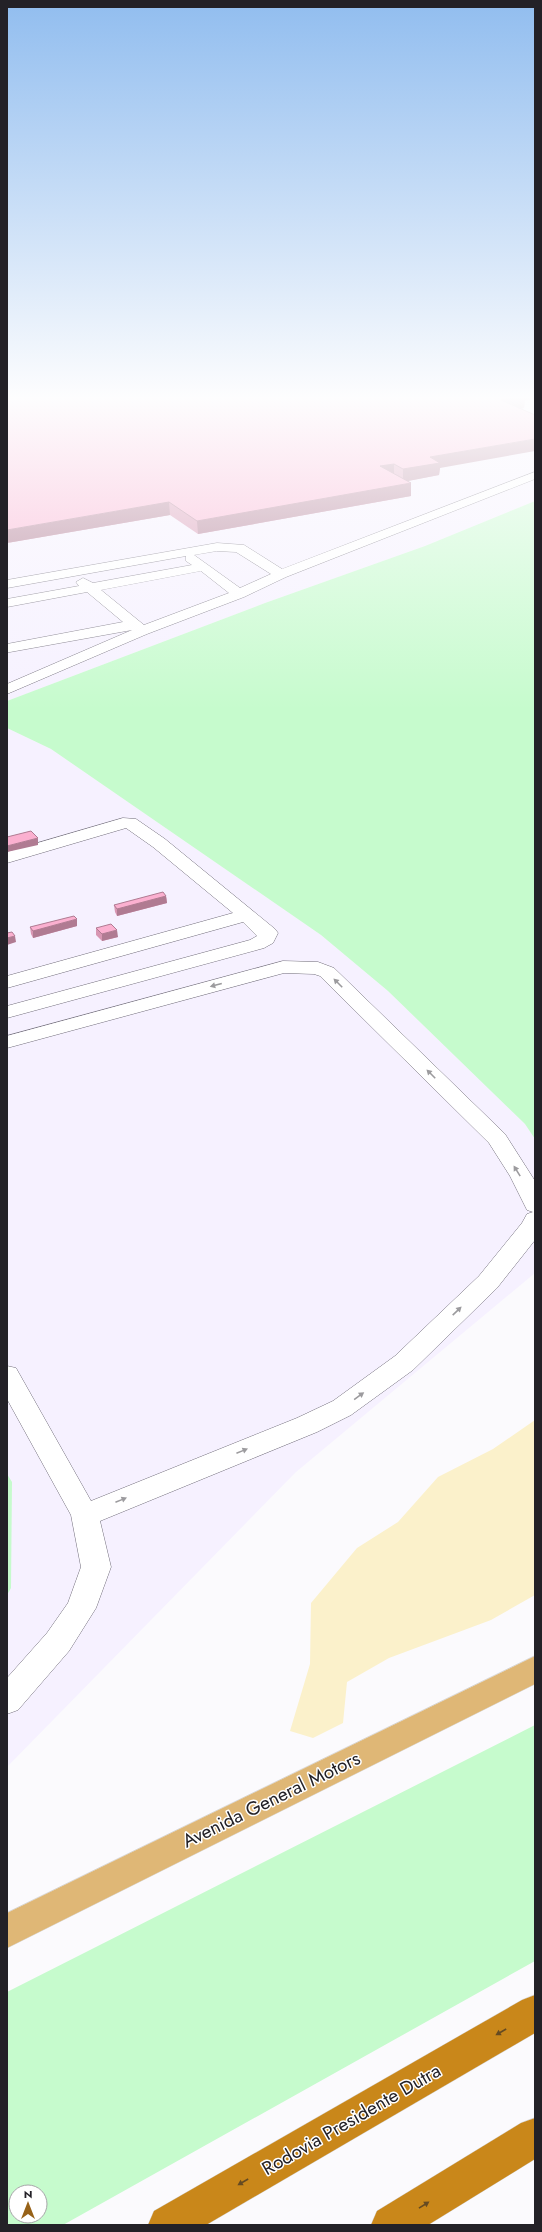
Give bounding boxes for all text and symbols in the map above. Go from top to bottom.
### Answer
one-way arrow [333,978,343,988]
one-way arrow [210,982,222,988]
one-way arrow [426,1069,436,1079]
one-way arrow [513,1166,521,1176]
one-way arrow [452,1307,462,1316]
one-way arrow [353,1392,364,1400]
one-way arrow [236,1448,248,1454]
one-way arrow [116,1497,128,1503]
street label: Avenida General Motors [178,1744,365,1854]
one-way arrow [495,2029,507,2036]
street label: Rodovia Presidente Dutra [257,2057,446,2182]
one-way arrow [237,2178,249,2185]
north arrow [8,2184,48,2224]
text: N [24,2186,32,2202]
one-way arrow [418,2201,430,2208]

